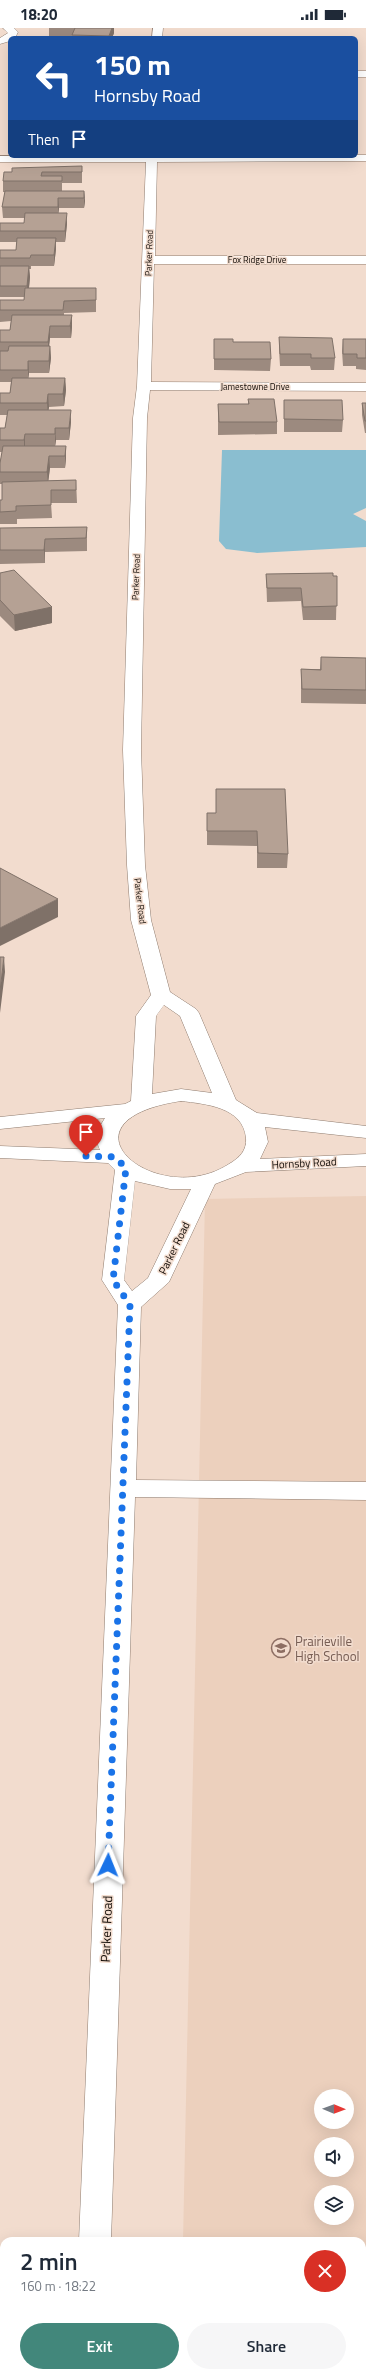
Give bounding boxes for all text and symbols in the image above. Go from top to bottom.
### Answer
text: 18:20 [20,3,57,26]
text: 150 m [94,43,171,86]
icon: left [28,52,80,104]
text: Hornsby Road [94,82,201,109]
text: Then [28,128,60,151]
icon: arrive [68,128,90,150]
street label: Parker Road [141,229,156,276]
street label: Fox Ridge Drive [228,253,287,266]
street label: Jamestowne Drive [220,380,290,393]
street label: Parker Road [128,553,143,600]
street label: Parker Road [131,877,150,925]
pin [69,1115,103,1156]
icon: arrive [75,1121,97,1143]
street label: Hornsby Road [271,1153,337,1173]
street label: Parker Road [154,1219,194,1277]
place label: Prairieville High School [295,1631,360,1666]
school or university icon: Prairieville High School [270,1637,292,1659]
position arrow [87,1844,129,1886]
street label: Parker Road [95,1895,117,1963]
north arrow [314,2089,354,2129]
map controls [314,2089,354,2225]
button: sound [314,2137,354,2177]
button: layers [314,2185,354,2225]
text: 2 min [20,2243,78,2279]
button: close [304,2250,346,2292]
text: 160 m · 18:22 [20,2276,96,2296]
button: Exit [20,2323,179,2369]
button: Share [187,2323,346,2369]

